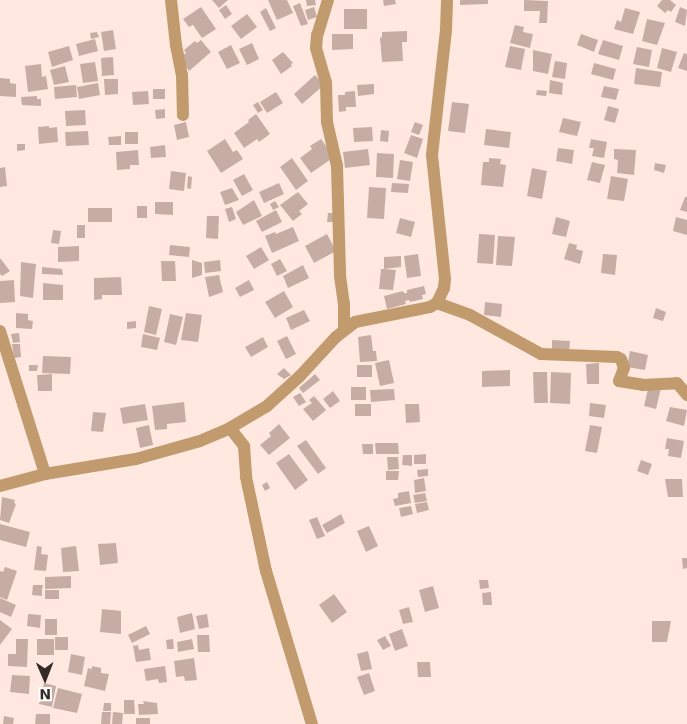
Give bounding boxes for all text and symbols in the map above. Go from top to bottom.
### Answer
north arrow [20,654,70,704]
text: N [39,686,51,702]

